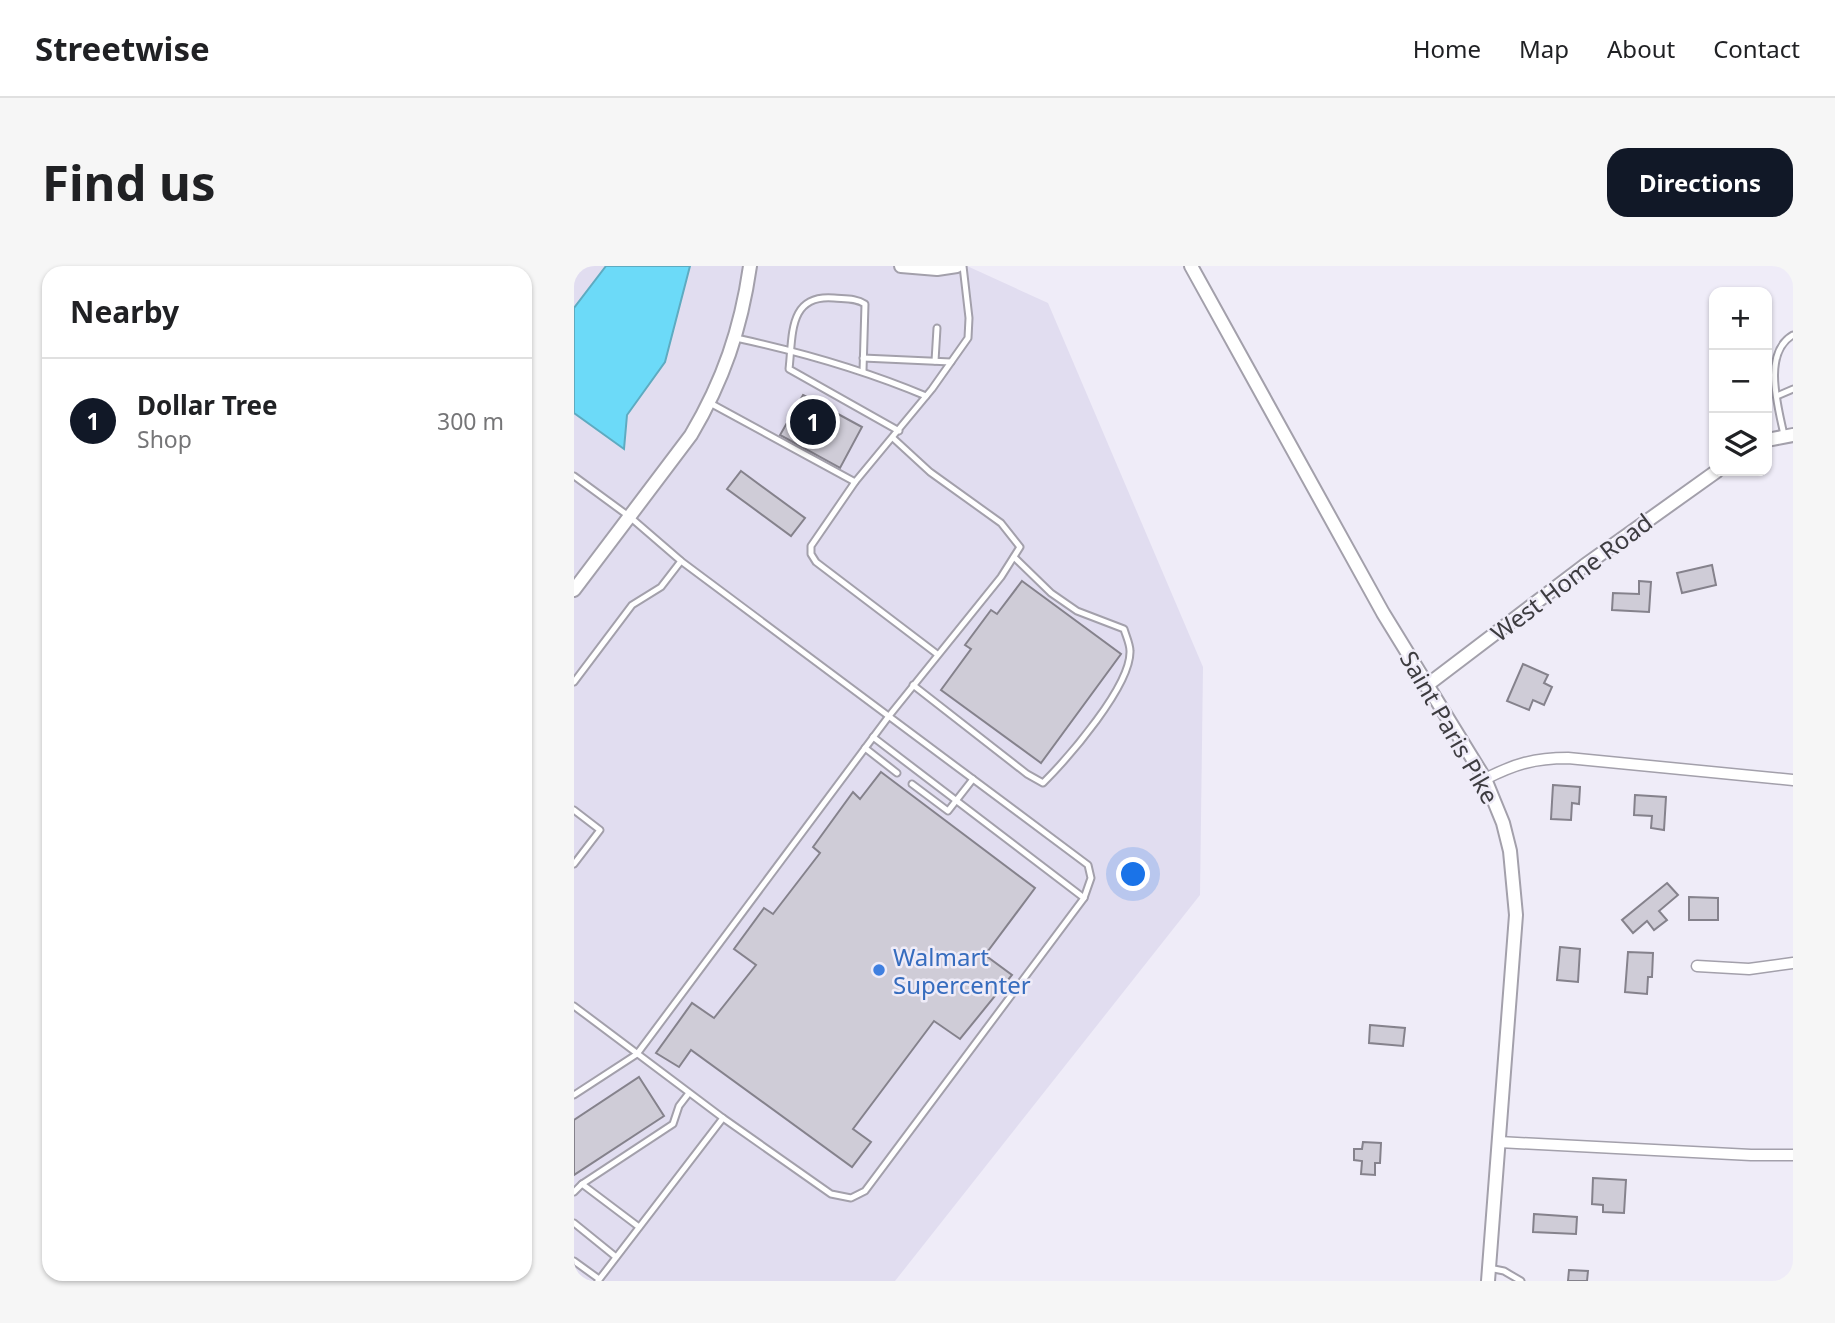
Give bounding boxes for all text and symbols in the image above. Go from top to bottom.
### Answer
text: Streetwise [35,26,210,71]
text: Home [1413,32,1481,65]
text: Map [1519,32,1569,65]
text: About [1607,32,1675,65]
text: Contact [1713,32,1800,65]
button: Directions [1607,148,1793,217]
text: Find us [42,149,216,215]
map controls [1709,287,1772,476]
button: + [1709,287,1772,350]
text: Nearby [70,291,179,332]
button: − [1709,350,1772,413]
text: Dollar Tree [137,387,278,423]
pin: 1 [790,396,836,448]
text: 1 [86,405,100,437]
text: 300 m [437,405,504,437]
button: layers [1709,413,1772,476]
text: Shop [137,423,192,455]
street label: West Home Road [1484,505,1658,649]
street label: Saint Paris Pike [1393,645,1507,809]
your location [1116,857,1150,891]
place label: Walmart Supercenter [893,940,1031,1001]
marker: Walmart Supercenter [871,962,887,978]

